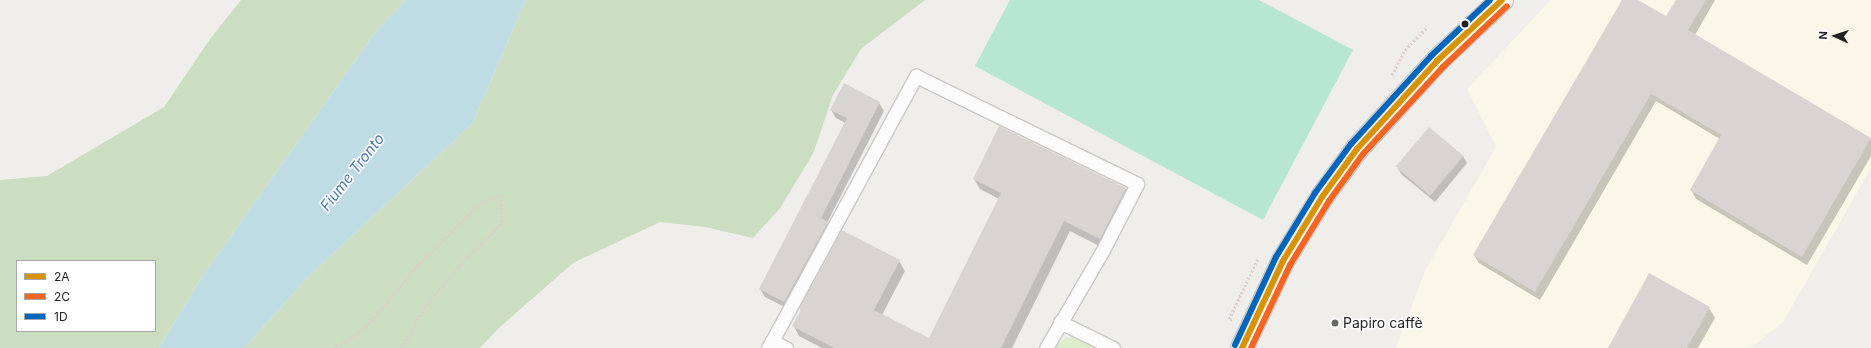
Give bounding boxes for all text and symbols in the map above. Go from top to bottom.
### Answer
north arrow [1815,16,1855,56]
unlabelled marker [1460,19,1470,29]
text: N [1816,31,1830,40]
water label: Fiume Tronto [316,130,388,214]
legend [16,260,156,332]
text: 2A [54,269,70,284]
text: 2C [54,289,70,304]
text: 1D [54,309,68,324]
place label: Papiro caffè [1343,315,1423,331]
marker: Papiro caffè [1330,318,1340,328]

